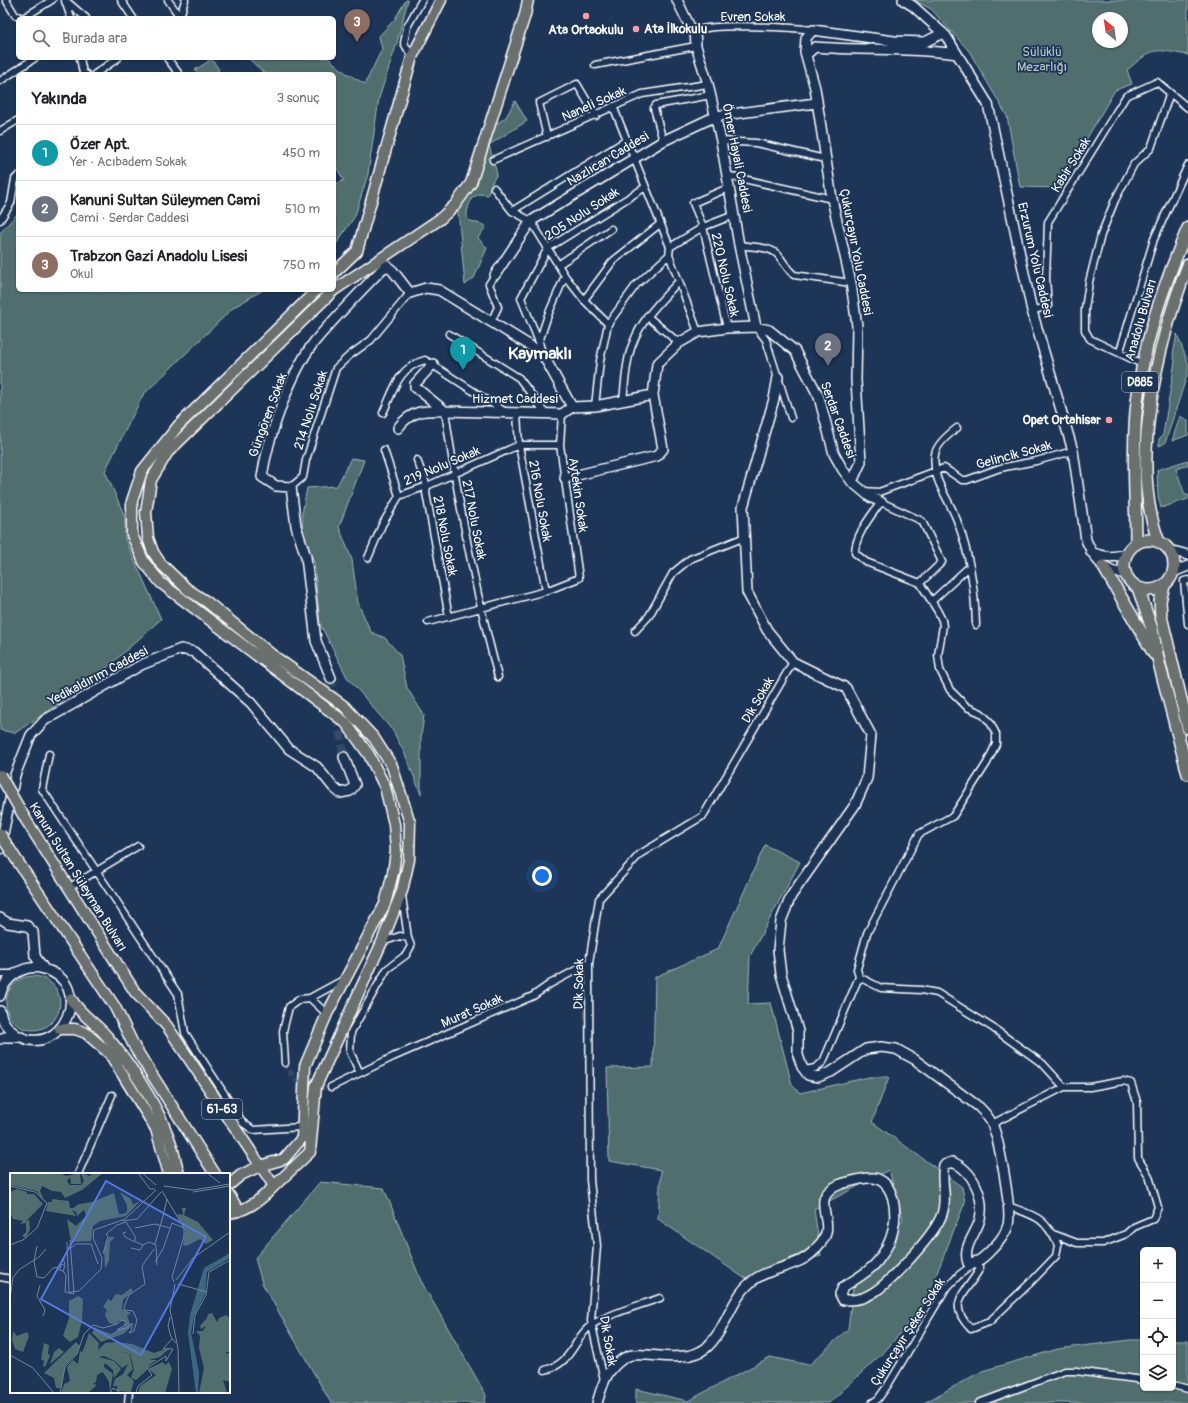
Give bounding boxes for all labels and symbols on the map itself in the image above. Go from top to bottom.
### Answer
pin: 3 [344,9,370,42]
street label: Evren Sokak [721,9,786,25]
marker: Ata Ortaokulu [581,11,591,21]
north arrow [1092,12,1128,48]
place label: Ata İlkokulu [644,21,708,37]
place label: Ata Ortaokulu [548,22,624,38]
marker: Ata İlkokulu [631,24,641,34]
park label: Sülüklü Mezarlığı [1017,44,1067,75]
street label: Naneli Sokak [559,83,629,125]
street label: Ömer Hayali Caddesi [719,102,755,214]
street label: Nazlıcan Caddesi [564,128,652,190]
street label: Kabir Sokak [1048,134,1095,196]
street label: 205 Nolu Sokak [542,184,623,244]
street label: Çukurçayır Yolu Caddesi [836,187,876,317]
street label: Erzurum Yolu Caddesi [1014,201,1056,319]
street label: 220 Nolu Sokak [708,231,743,319]
street label: Anadolu Bulvarı [1122,277,1160,363]
pin: 2 [815,333,841,366]
pin: 1 [450,337,476,370]
district label: Kaymaklı [508,343,572,364]
street label: 214 Nolu Sokak [291,368,332,452]
street label: Güngören Sokak [245,370,291,459]
road number: D885 [1122,372,1158,392]
street label: Serdar Caddesi [817,379,859,461]
street label: Hizmet Caddesi [472,391,558,407]
place label: Opet Ortahisar [1022,412,1101,428]
marker: Opet Ortahisar [1104,415,1114,425]
street label: Gelincik Sokak [974,437,1054,473]
street label: 219 Nolu Sokak [401,442,483,489]
street label: Aytekin Sokak [565,457,591,534]
street label: 216 Nolu Sokak [525,459,555,544]
street label: 217 Nolu Sokak [458,478,490,562]
street label: 218 Nolu Sokak [429,495,461,578]
street label: Yedikaldırım Caddesi [44,643,151,710]
street label: Dik Sokak [738,673,778,726]
street label: Kanuni Sultan Süleyman Bulvarı [25,800,131,954]
your location [532,866,552,886]
street label: Dik Sokak [571,958,587,1010]
street label: Murat Sokak [439,990,506,1032]
road number: 61-63 [202,1099,242,1119]
inset map [10,1173,230,1393]
street label: Çukurçayır Şeker Sokak [867,1275,949,1389]
street label: Dik Sokak [596,1315,620,1368]

